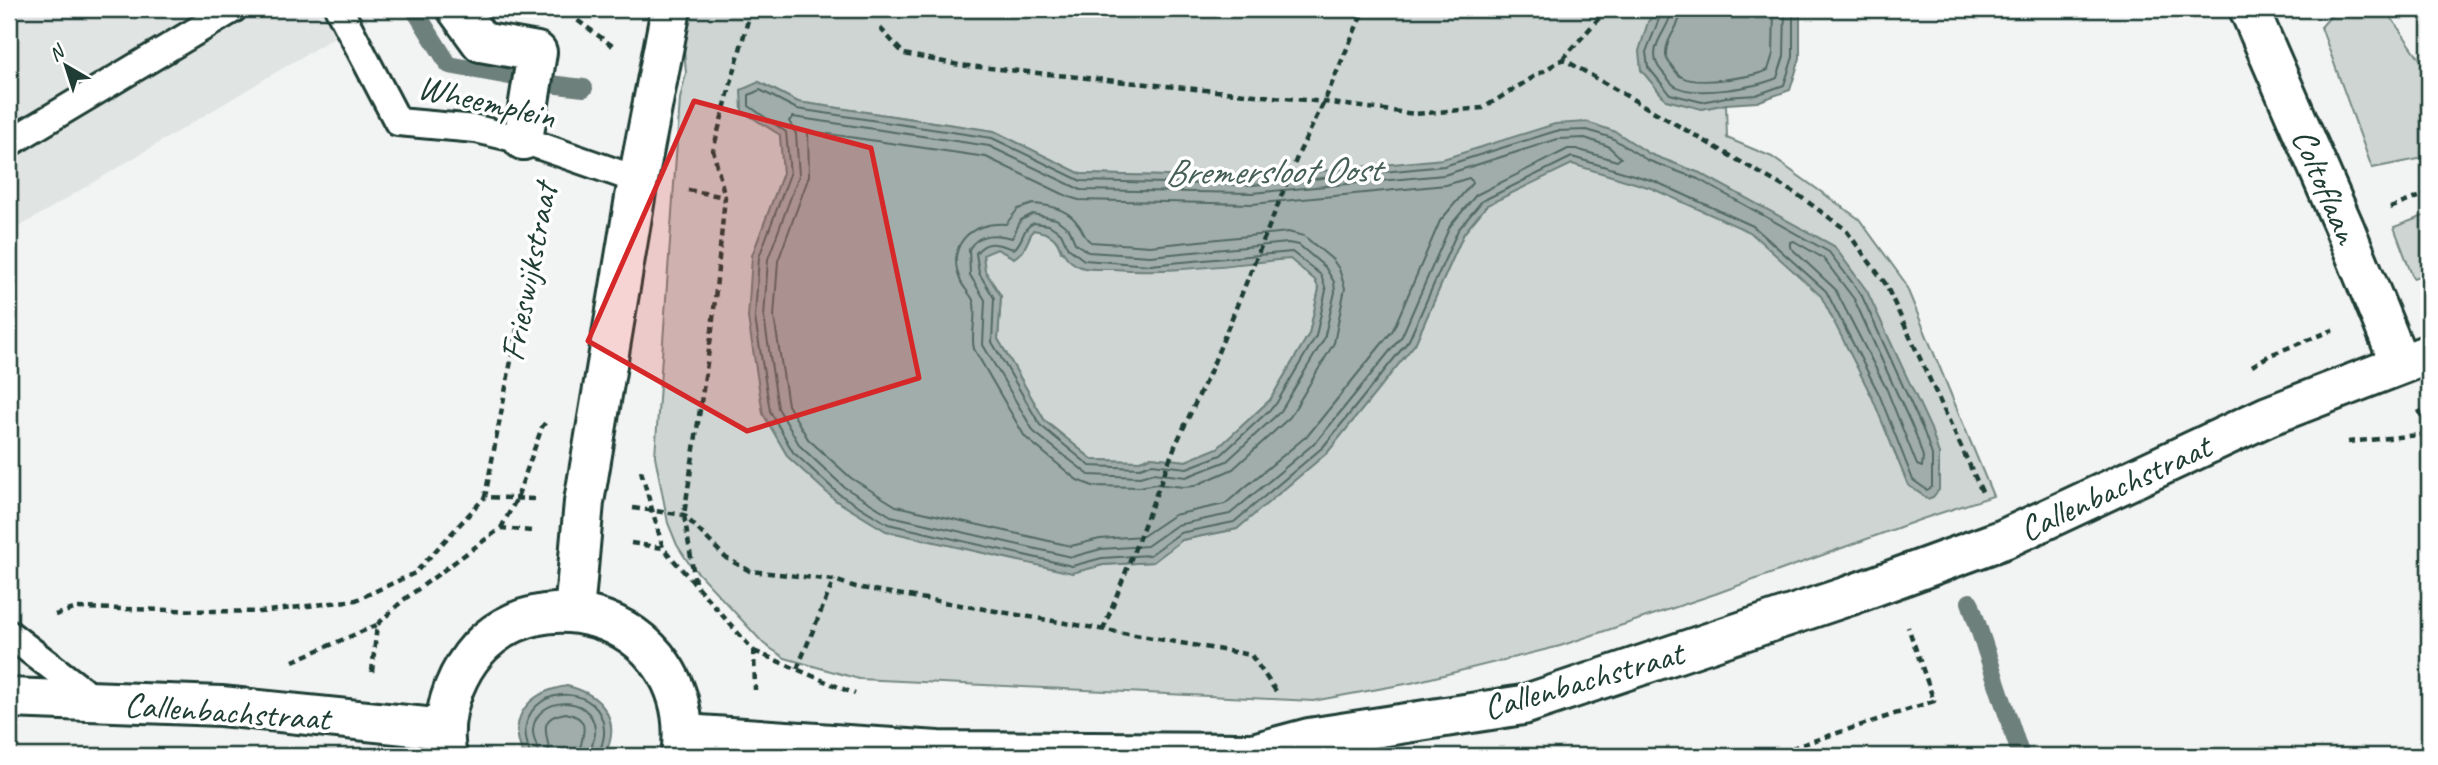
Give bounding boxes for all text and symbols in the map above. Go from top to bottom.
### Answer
north arrow [32,32,102,102]
text: N [44,39,71,67]
street label: Wheemplein [414,64,560,139]
street label: Coltoflaan [2281,122,2371,252]
water label: Bremersloot Oost [1164,145,1387,196]
street label: Frieswijkstraat [489,175,569,365]
street label: Callenbachstraat [2012,423,2221,552]
street label: Callenbachstraat [1478,630,1691,730]
street label: Callenbachstraat [123,682,334,741]

